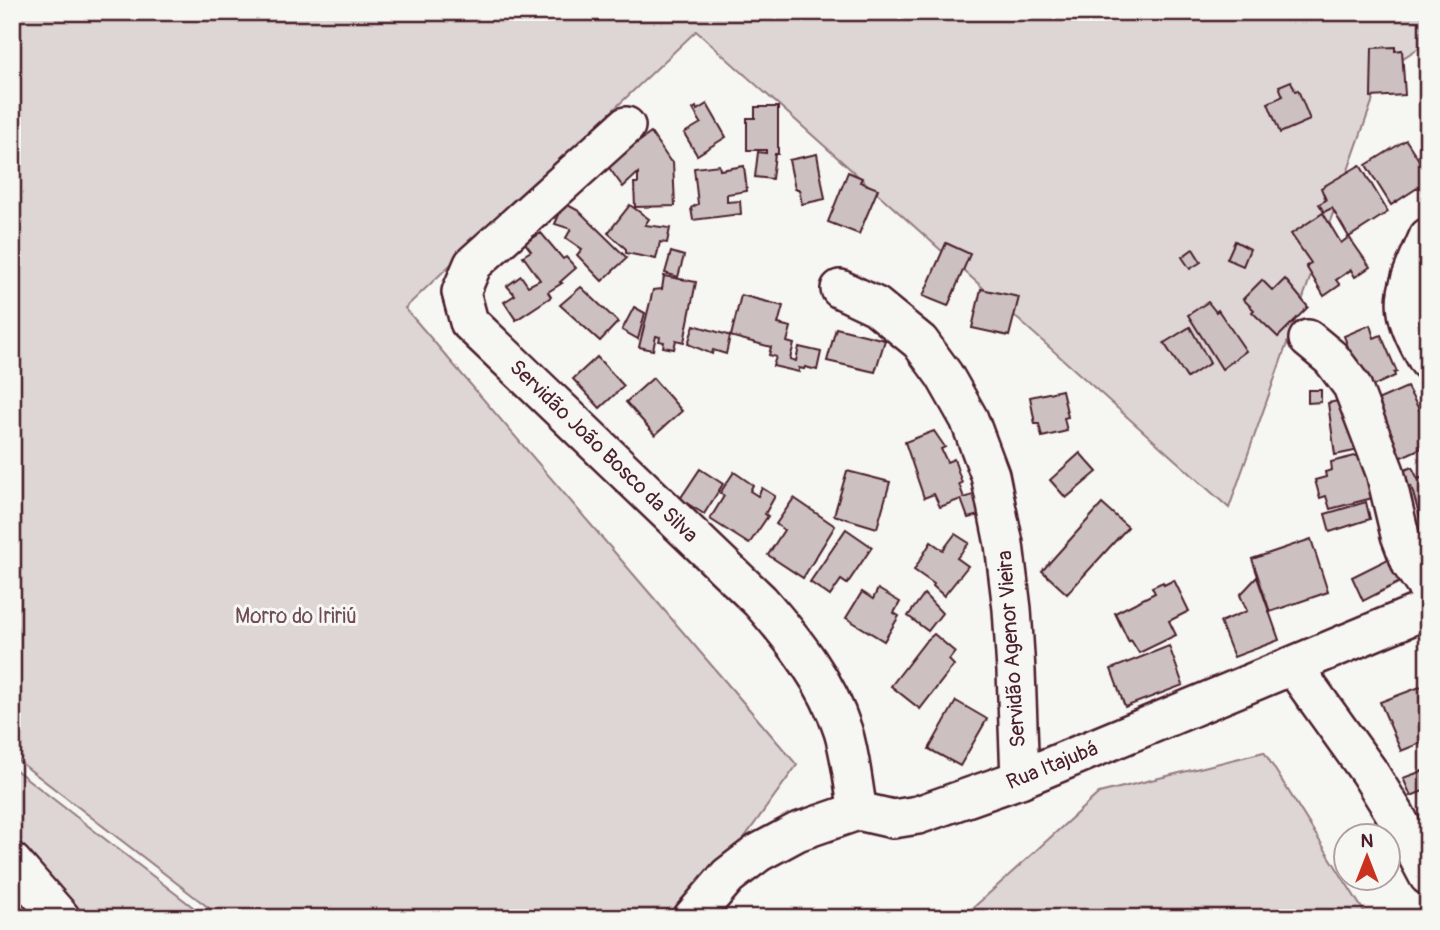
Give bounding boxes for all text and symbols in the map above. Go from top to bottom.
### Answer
street label: Servidão João Bosco da Silva [504,354,704,549]
street label: Servidão Agenor Vieira [991,549,1032,749]
park label: Morro do Iririú [235,603,357,630]
street label: Rua Itajubá [1002,735,1102,796]
north arrow [1332,822,1402,892]
text: N [1361,829,1374,853]

